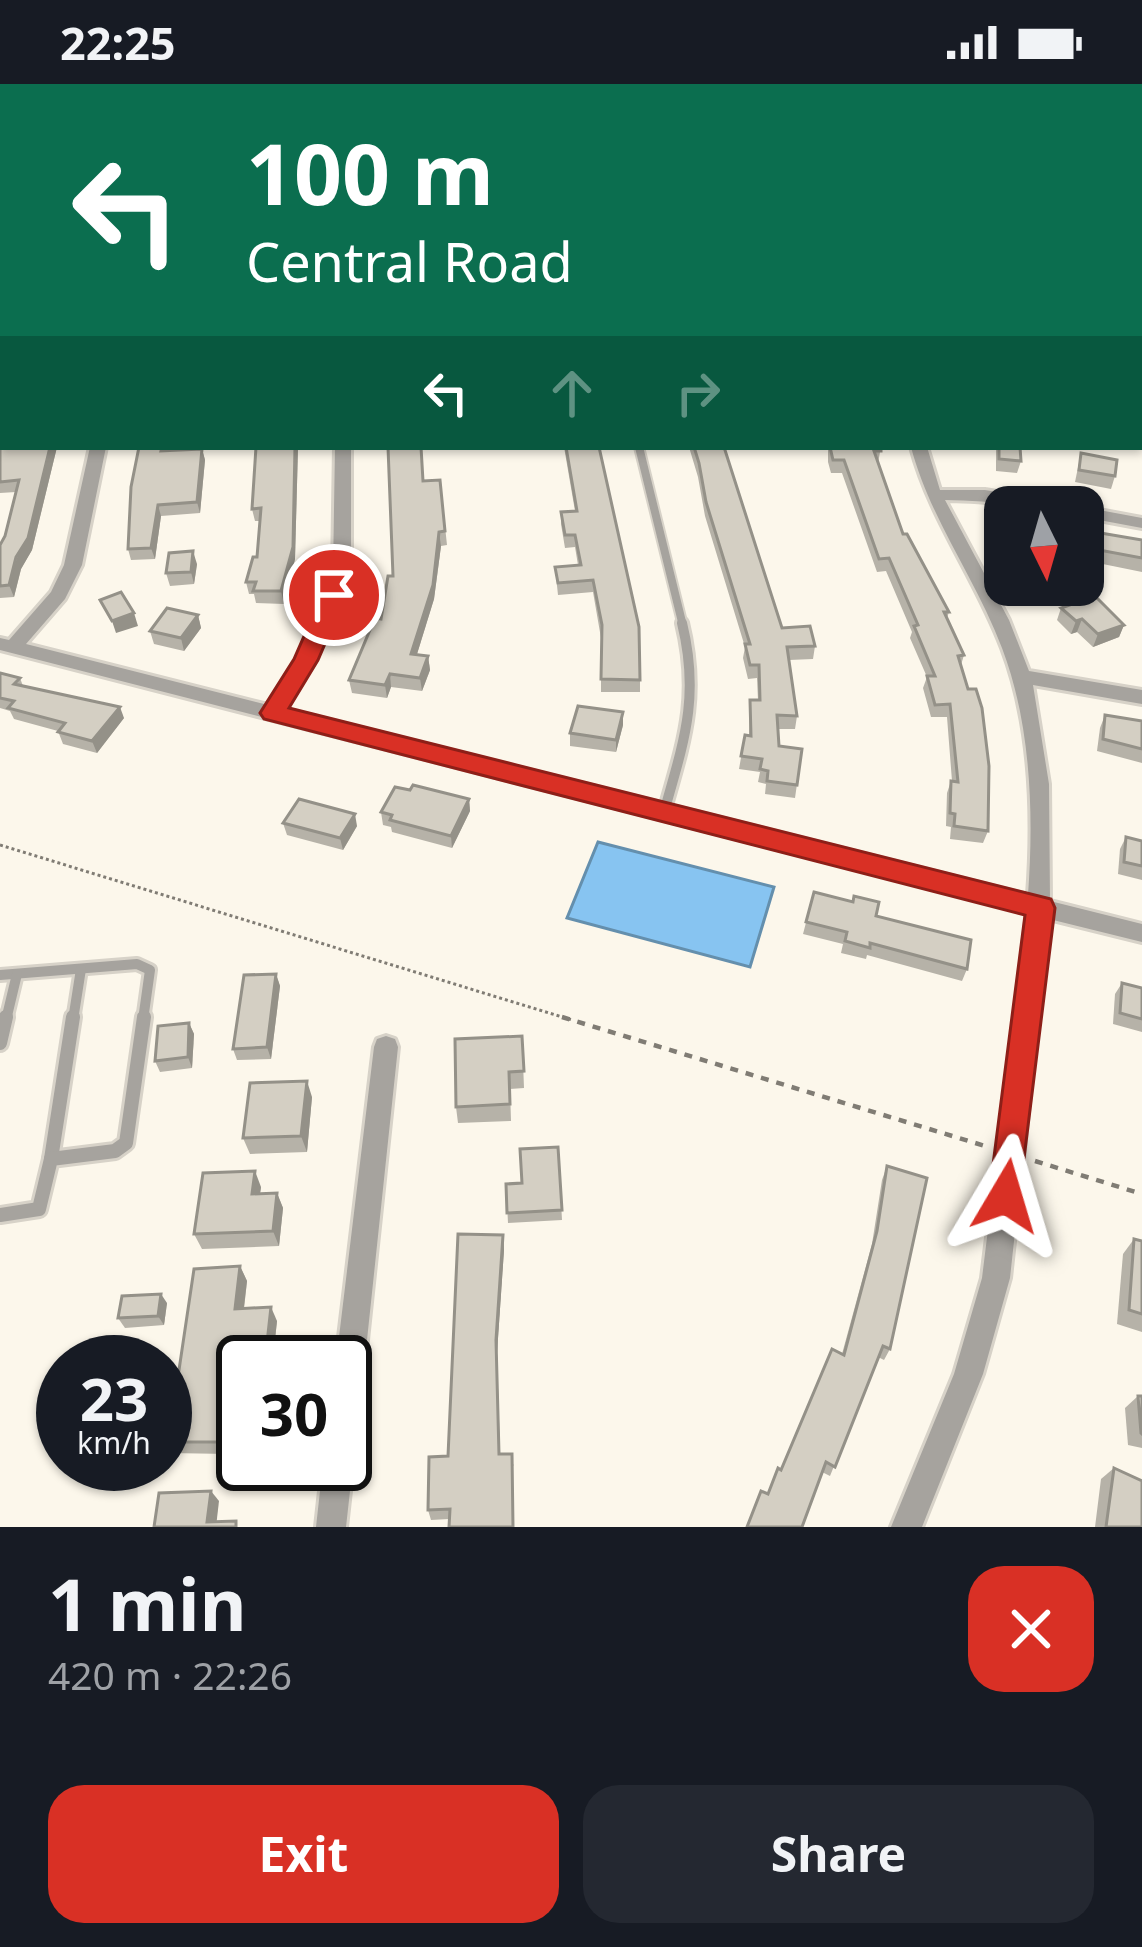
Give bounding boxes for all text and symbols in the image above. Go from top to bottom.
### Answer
text: 22:25 [60,12,176,73]
text: 100 m [246,115,494,230]
icon: left [48,132,204,288]
text: Central Road [246,224,573,298]
icon: left [413,360,479,426]
icon: ahead [539,360,605,426]
icon: right [665,360,731,426]
north arrow [984,486,1104,606]
map controls [984,486,1104,606]
pin [283,544,385,646]
icon: arrive [301,562,367,628]
position arrow [943,1133,1069,1259]
speed limit sign: 30 [216,1335,372,1491]
text: 23 [80,1357,148,1439]
text: km/h [77,1422,151,1463]
text: 1 min [48,1554,246,1652]
button: close [968,1566,1094,1692]
text: 420 m · 22:26 [48,1648,292,1701]
button: Exit [48,1785,559,1923]
button: Share [583,1785,1094,1923]

